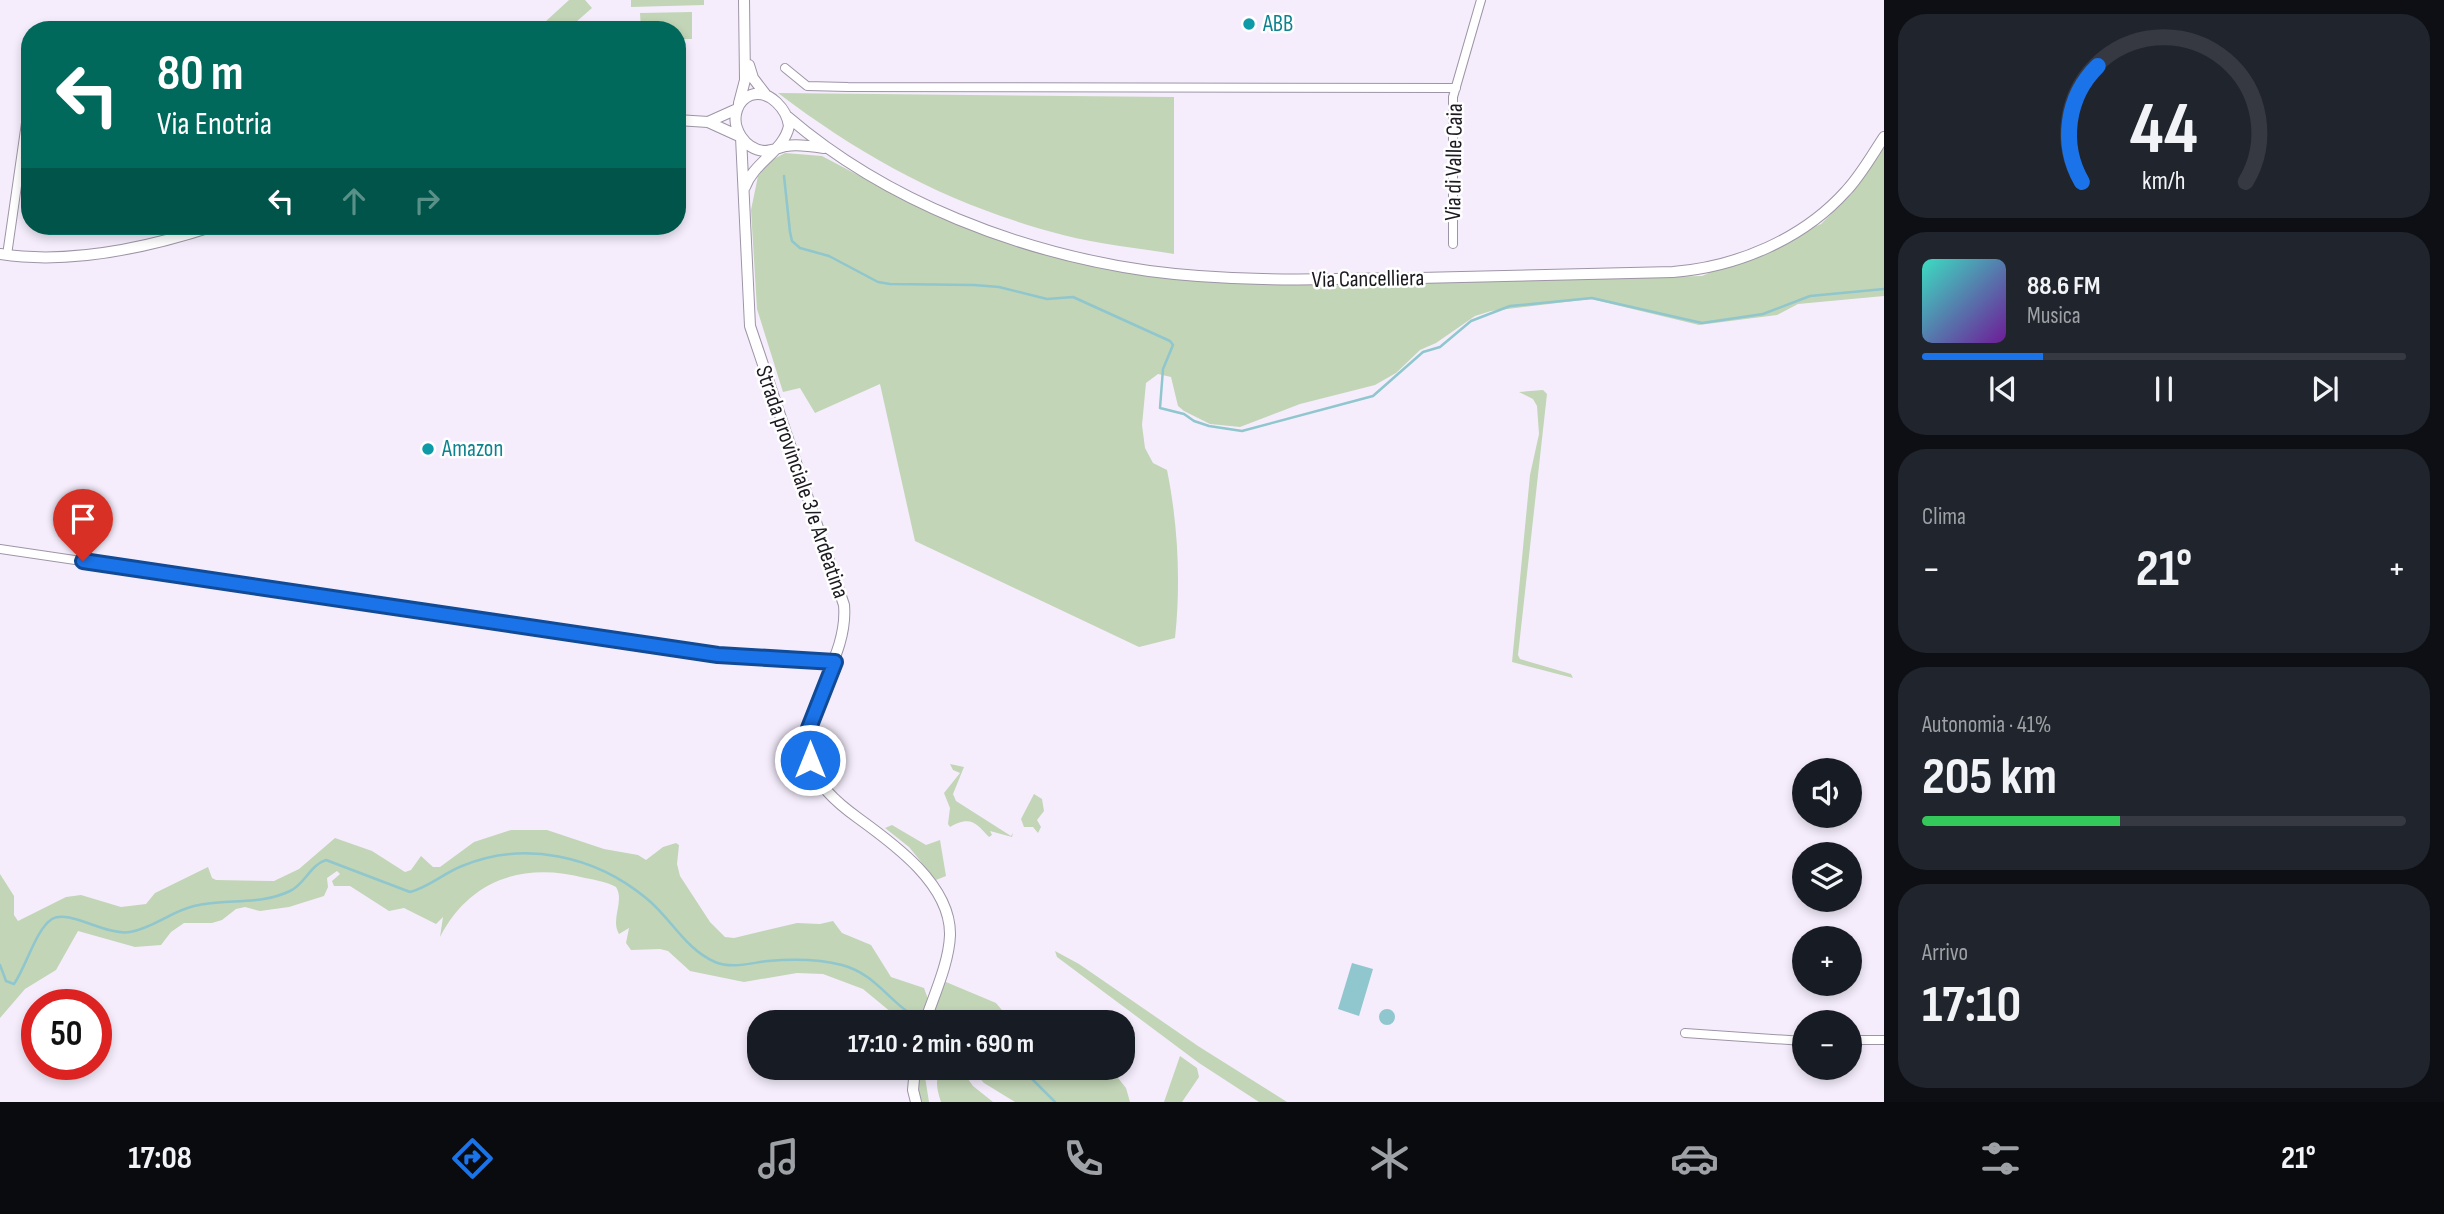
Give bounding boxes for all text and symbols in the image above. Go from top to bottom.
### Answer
place label: ABB [1262,10,1293,38]
marker: ABB [1241,16,1257,32]
text: 80 m [157,45,244,104]
icon: left [42,49,133,140]
text: 44 [2130,86,2198,174]
street label: Via di Valle Caia [1439,103,1469,221]
text: Via Enotria [157,105,272,144]
text: km/h [2142,166,2186,197]
icon: left [262,182,300,220]
icon: ahead [335,182,373,220]
icon: right [408,182,446,220]
street label: Via Cancelliera [1311,264,1425,294]
text: 88.6 FM [2027,271,2101,302]
text: Musica [2027,302,2081,330]
street label: Strada provinciale 3/e Ardeatina [749,362,855,602]
icon: previous [1984,370,2022,408]
icon: pause [2145,370,2183,408]
icon: next [2306,370,2344,408]
place label: Amazon [441,435,503,463]
marker: Amazon [420,441,436,457]
pin [53,489,113,561]
icon: arrive [64,500,102,538]
text: Clima [1922,503,1966,531]
text: 21° [2136,538,2192,601]
text: − [1922,547,1941,592]
text: + [2387,547,2406,592]
text: Autonomia · 41% [1922,711,2051,739]
position arrow [773,723,847,797]
text: 205 km [1922,746,2057,809]
map controls [1792,758,1862,1080]
button: sound [1792,758,1862,828]
button: layers [1792,842,1862,912]
button: + [1792,926,1862,996]
text: Arrivo [1922,939,1968,967]
text: 17:10 [1922,974,2021,1037]
speed limit sign: 50 [21,989,112,1080]
button: − [1792,1010,1862,1080]
text: 17:10 · 2 min · 690 m [848,1029,1034,1060]
icon: directions [448,1134,497,1183]
icon: music [754,1134,803,1183]
icon: phone [1059,1134,1108,1183]
icon: climate [1365,1134,1414,1183]
icon: car [1670,1134,1719,1183]
icon: filters [1976,1134,2025,1183]
text: 17:08 [128,1139,192,1178]
text: 21° [2281,1139,2316,1178]

